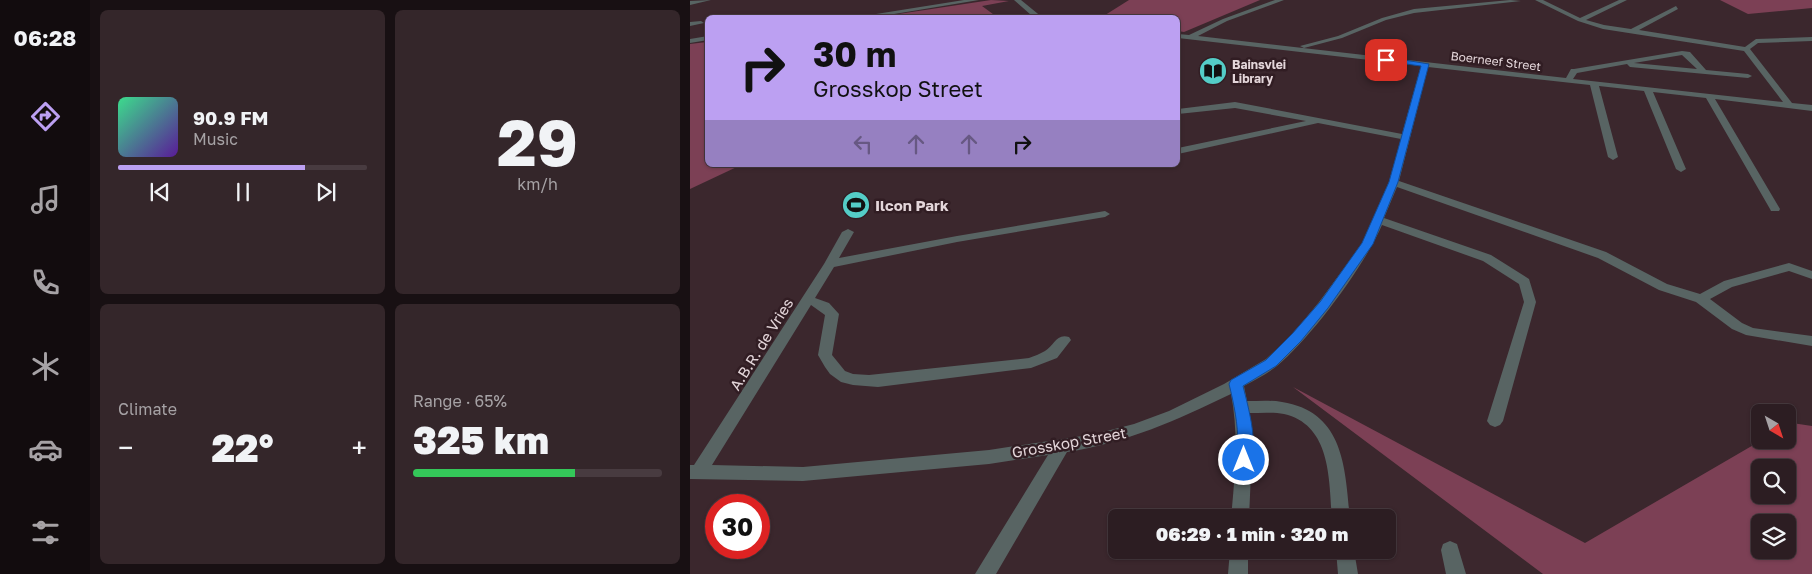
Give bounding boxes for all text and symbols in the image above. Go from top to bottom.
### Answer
text: 06:28 [14,24,76,51]
text: 30 m [813,33,896,75]
icon: right [730,35,795,100]
pin [1365,39,1407,81]
icon: arrive [1372,46,1400,74]
street label: Boerneef Street [1450,48,1542,74]
library icon: Bainsvlei Library [1198,56,1228,86]
place label: Bainsvlei Library [1232,57,1286,86]
text: Grosskop Street [813,75,983,102]
icon: directions [28,99,63,134]
text: 29 [497,102,578,180]
text: 90.9 FM [193,106,269,129]
text: Music [193,129,238,149]
icon: left [849,130,877,158]
icon: ahead [902,130,930,158]
icon: ahead [955,130,983,158]
icon: right [1008,130,1036,158]
text: km/h [517,174,558,194]
icon: previous [146,178,174,206]
icon: pause [229,178,257,206]
icon: next [312,178,340,206]
icon: music [28,182,63,217]
sports icon: Ilcon Park [841,190,871,220]
place label: Ilcon Park [875,196,949,214]
icon: phone [28,265,63,300]
street label: A.B.R. de Vries [725,295,797,393]
icon: climate [28,349,63,384]
text: Range · 65% [413,391,507,411]
text: Climate [118,399,177,419]
north arrow [1751,404,1796,449]
map controls [1751,404,1796,559]
text: 325 km [413,417,549,462]
street label: Grosskop Street [1010,423,1128,461]
text: 22° [212,425,273,470]
text: − [118,431,133,464]
text: + [352,431,367,464]
icon: car [28,432,63,467]
position arrow [1217,433,1269,485]
button: search [1751,459,1796,504]
speed limit sign: 30 [705,494,770,559]
button: layers [1751,514,1796,559]
icon: filters [28,515,63,550]
text: 06:29 · 1 min · 320 m [1156,522,1348,545]

